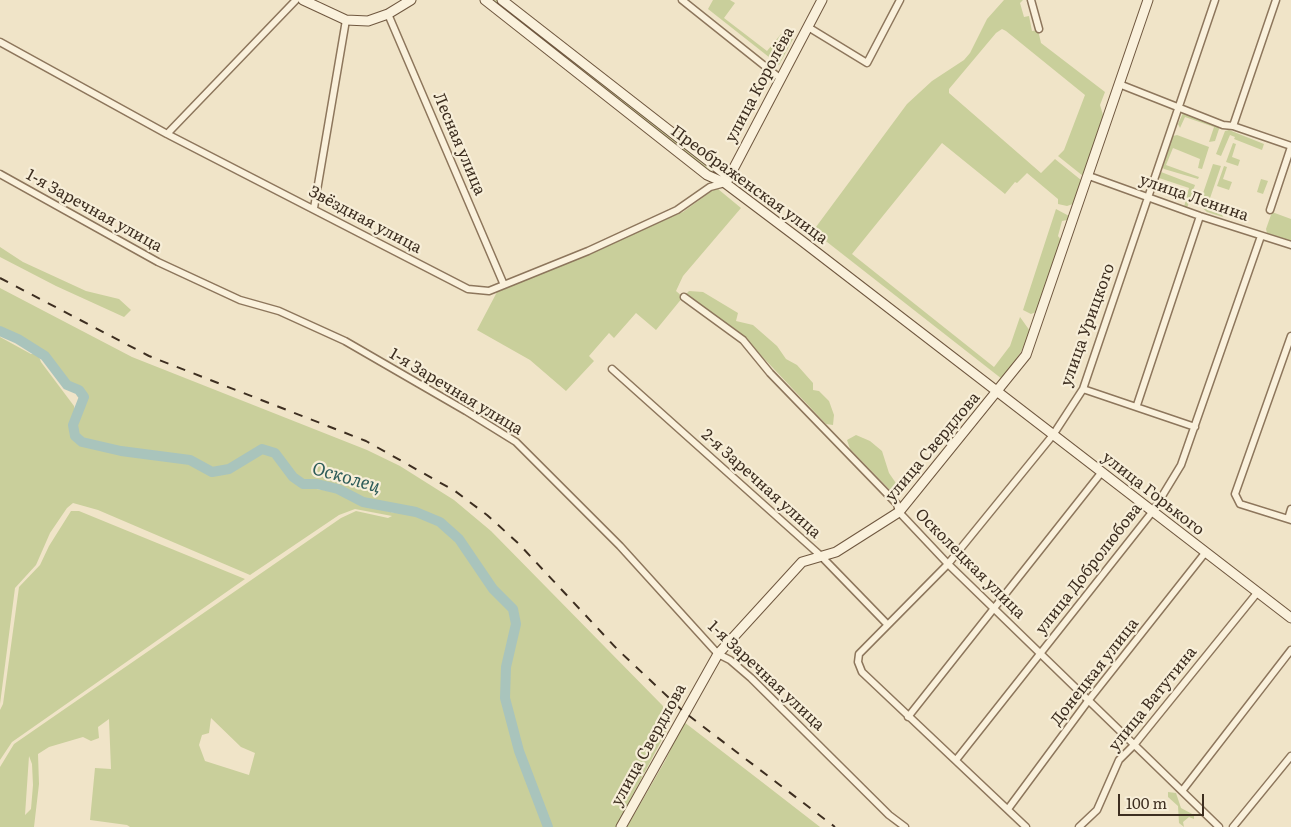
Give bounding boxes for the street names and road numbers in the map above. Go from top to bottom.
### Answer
street label: улица Королёва [721,24,799,146]
street label: Лесная улица [429,90,489,198]
street label: Преображенская улица [667,122,831,248]
street label: 1-я Заречная улица [23,166,165,256]
street label: улица Ленина [1137,170,1251,226]
street label: Звёздная улица [305,182,425,258]
street label: улица Урицкого [1057,261,1119,389]
street label: 1-я Заречная улица [386,344,526,440]
street label: улица Свердлова [882,388,984,506]
street label: 2-я Заречная улица [697,425,825,543]
street label: улица Горького [1098,448,1208,540]
street label: улица Добролюбова [1032,499,1146,639]
street label: Осколецкая улица [911,505,1029,623]
street label: Донецкая улица [1047,615,1143,729]
street label: 1-я Заречная улица [704,617,828,735]
street label: улица Ватутина [1105,643,1201,755]
street label: улица Свердлова [607,680,691,810]

